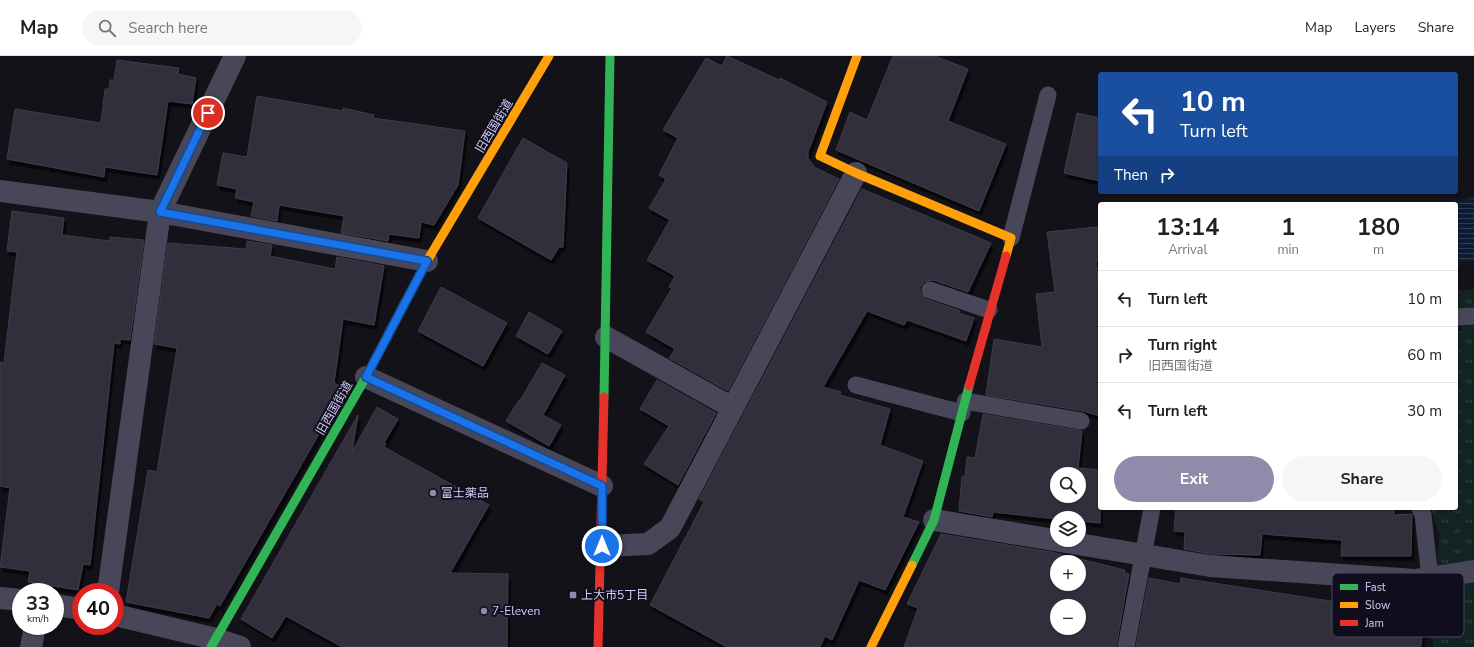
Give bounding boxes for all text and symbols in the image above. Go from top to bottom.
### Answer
search box [82,10,362,46]
text: Map [20,15,58,41]
icon: search [96,17,118,39]
text: Search here [128,18,208,38]
text: Map [1305,18,1332,37]
text: Layers [1354,18,1396,37]
text: Share [1418,18,1454,37]
text: 10 m [1180,83,1246,121]
icon: left [1114,88,1166,140]
pin [191,96,225,130]
street label: 旧西国街道 [472,96,516,156]
icon: arrive [197,102,219,124]
text: Turn left [1180,119,1248,143]
icon: right [1156,164,1178,186]
text: Then [1114,165,1148,185]
text: 13:14 [1156,211,1219,243]
text: 1 [1281,211,1295,243]
text: 180 [1357,211,1400,243]
text: Arrival [1168,241,1207,259]
text: min [1277,241,1299,259]
text: m [1373,241,1384,259]
icon: left [1114,288,1136,310]
text: Turn left [1148,289,1207,309]
text: 10 m [1407,289,1442,309]
text: Turn right [1148,335,1217,355]
icon: right [1114,344,1136,366]
text: 60 m [1407,345,1442,365]
text: 旧西国街道 [1148,357,1213,375]
street label: 旧西国街道 [312,378,356,438]
icon: left [1114,400,1136,422]
text: Turn left [1148,401,1207,421]
text: 30 m [1407,401,1442,421]
button: Exit [1114,456,1274,502]
button: Share [1282,456,1442,502]
map controls [1050,467,1086,635]
button: search [1050,467,1086,503]
place label: 富士薬品 [441,485,489,501]
marker: 富士薬品 [428,488,438,498]
button: layers [1050,511,1086,547]
position arrow [581,525,623,567]
button: + [1050,555,1086,591]
legend [1332,573,1464,637]
text: Fast [1365,580,1386,595]
speed limit sign: 40 [72,583,124,635]
place label: 上大市5丁目 [581,587,648,603]
text: 33 [26,590,50,617]
marker: 上大市5丁目 [568,590,578,600]
text: Slow [1365,598,1390,613]
button: − [1050,599,1086,635]
place label: 7-Eleven [492,603,540,619]
marker: 7-Eleven [479,606,489,616]
text: km/h [27,612,49,626]
text: Jam [1364,616,1384,631]

